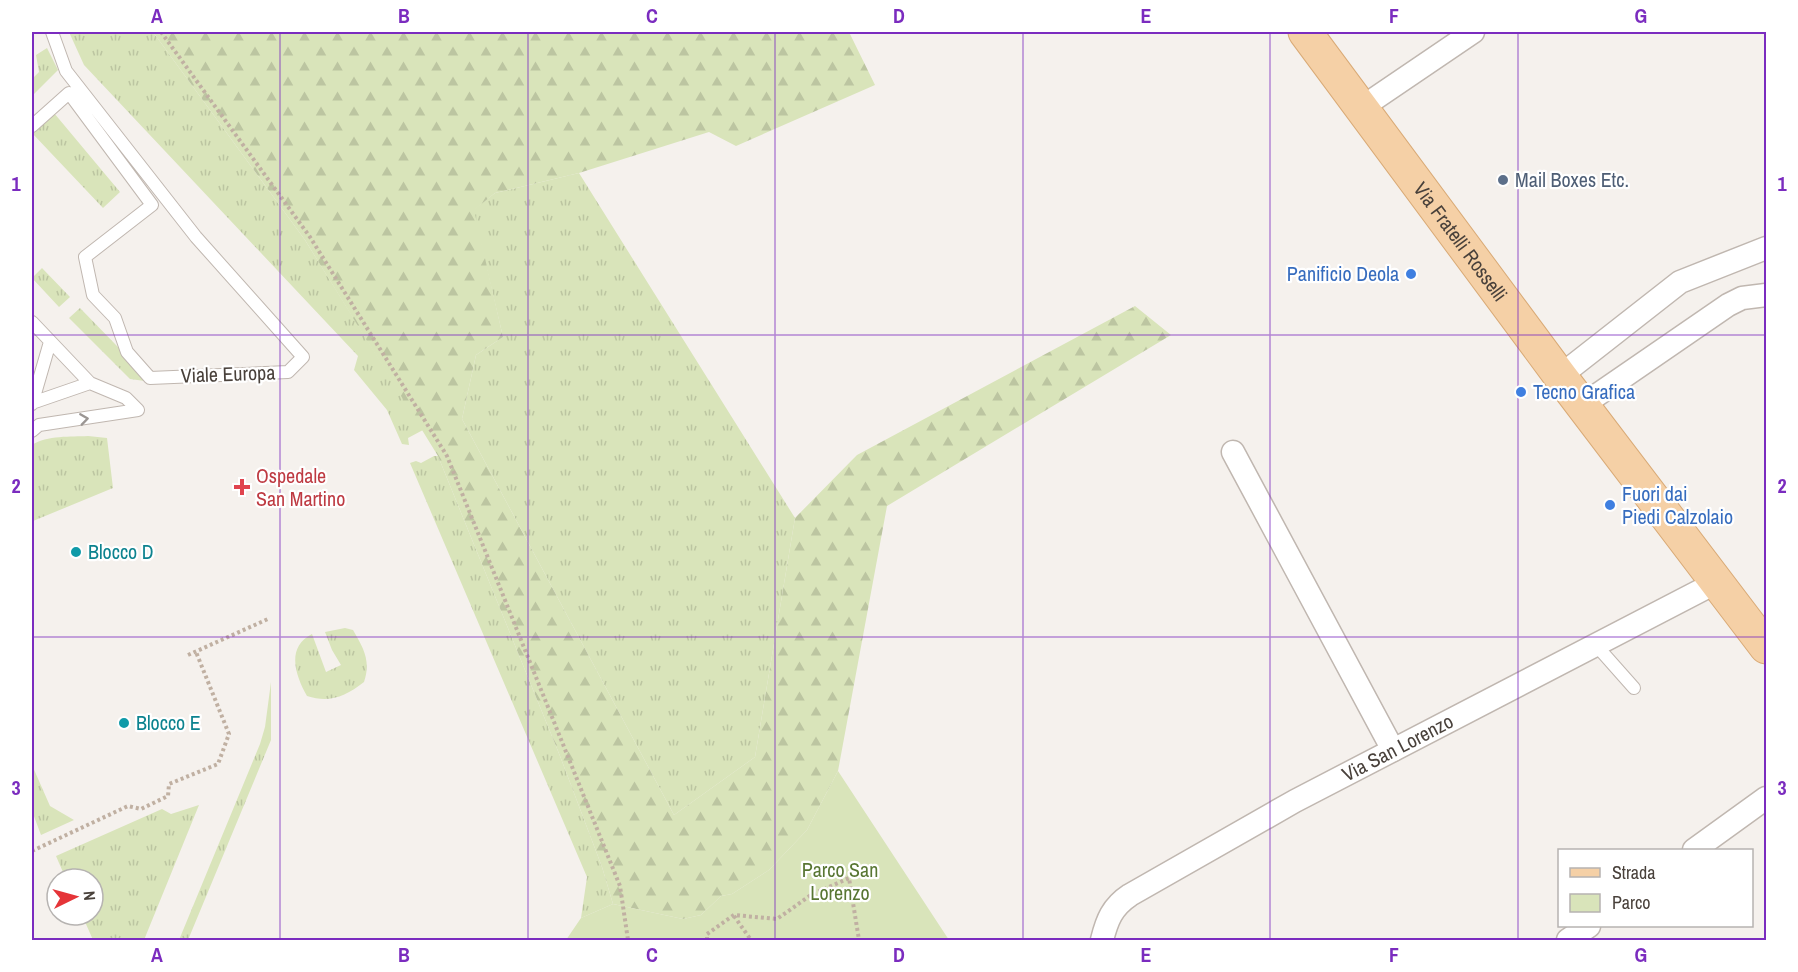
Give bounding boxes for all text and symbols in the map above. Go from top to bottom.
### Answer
text: A [151,2,163,29]
text: B [398,2,410,29]
text: C [646,2,658,29]
text: D [893,2,905,29]
text: E [1141,2,1152,29]
text: F [1389,2,1399,29]
text: G [1635,2,1647,29]
place label: Mail Boxes Etc. [1515,166,1629,193]
text: 1 [11,170,21,197]
text: 1 [1777,170,1787,197]
marker: Mail Boxes Etc. [1496,173,1510,187]
street label: Via Fratelli Rosselli [1408,176,1514,306]
place label: Panificio Deola [1287,260,1399,287]
marker: Panificio Deola [1404,267,1418,281]
street label: Viale Europa [180,358,276,389]
place label: Tecno Grafica [1533,378,1635,405]
marker: Tecno Grafica [1514,385,1528,399]
one-way arrow [79,414,89,426]
place label: Ospedale San Martino [256,462,345,512]
text: 2 [11,472,21,499]
text: 2 [1777,472,1787,499]
marker: Ospedale San Martino [233,478,251,496]
place label: Fuori dai Piedi Calzolaio [1622,480,1733,530]
marker: Fuori dai Piedi Calzolaio [1603,498,1617,512]
place label: Blocco D [88,538,154,565]
marker: Blocco D [69,545,83,559]
street label: Via San Lorenzo [1337,707,1458,787]
place label: Blocco E [136,709,201,736]
marker: Blocco E [117,716,131,730]
text: 3 [11,774,21,801]
text: 3 [1777,774,1787,801]
legend [1558,849,1753,927]
park label: Parco San Lorenzo [802,856,878,906]
text: Strada [1612,860,1656,885]
north arrow [45,867,105,927]
text: N [79,890,101,901]
text: Parco [1612,890,1651,915]
text: A [151,941,163,968]
text: B [398,941,410,968]
text: C [646,941,658,968]
text: D [893,941,905,968]
text: E [1141,941,1152,968]
text: F [1389,941,1399,968]
text: G [1635,941,1647,968]

